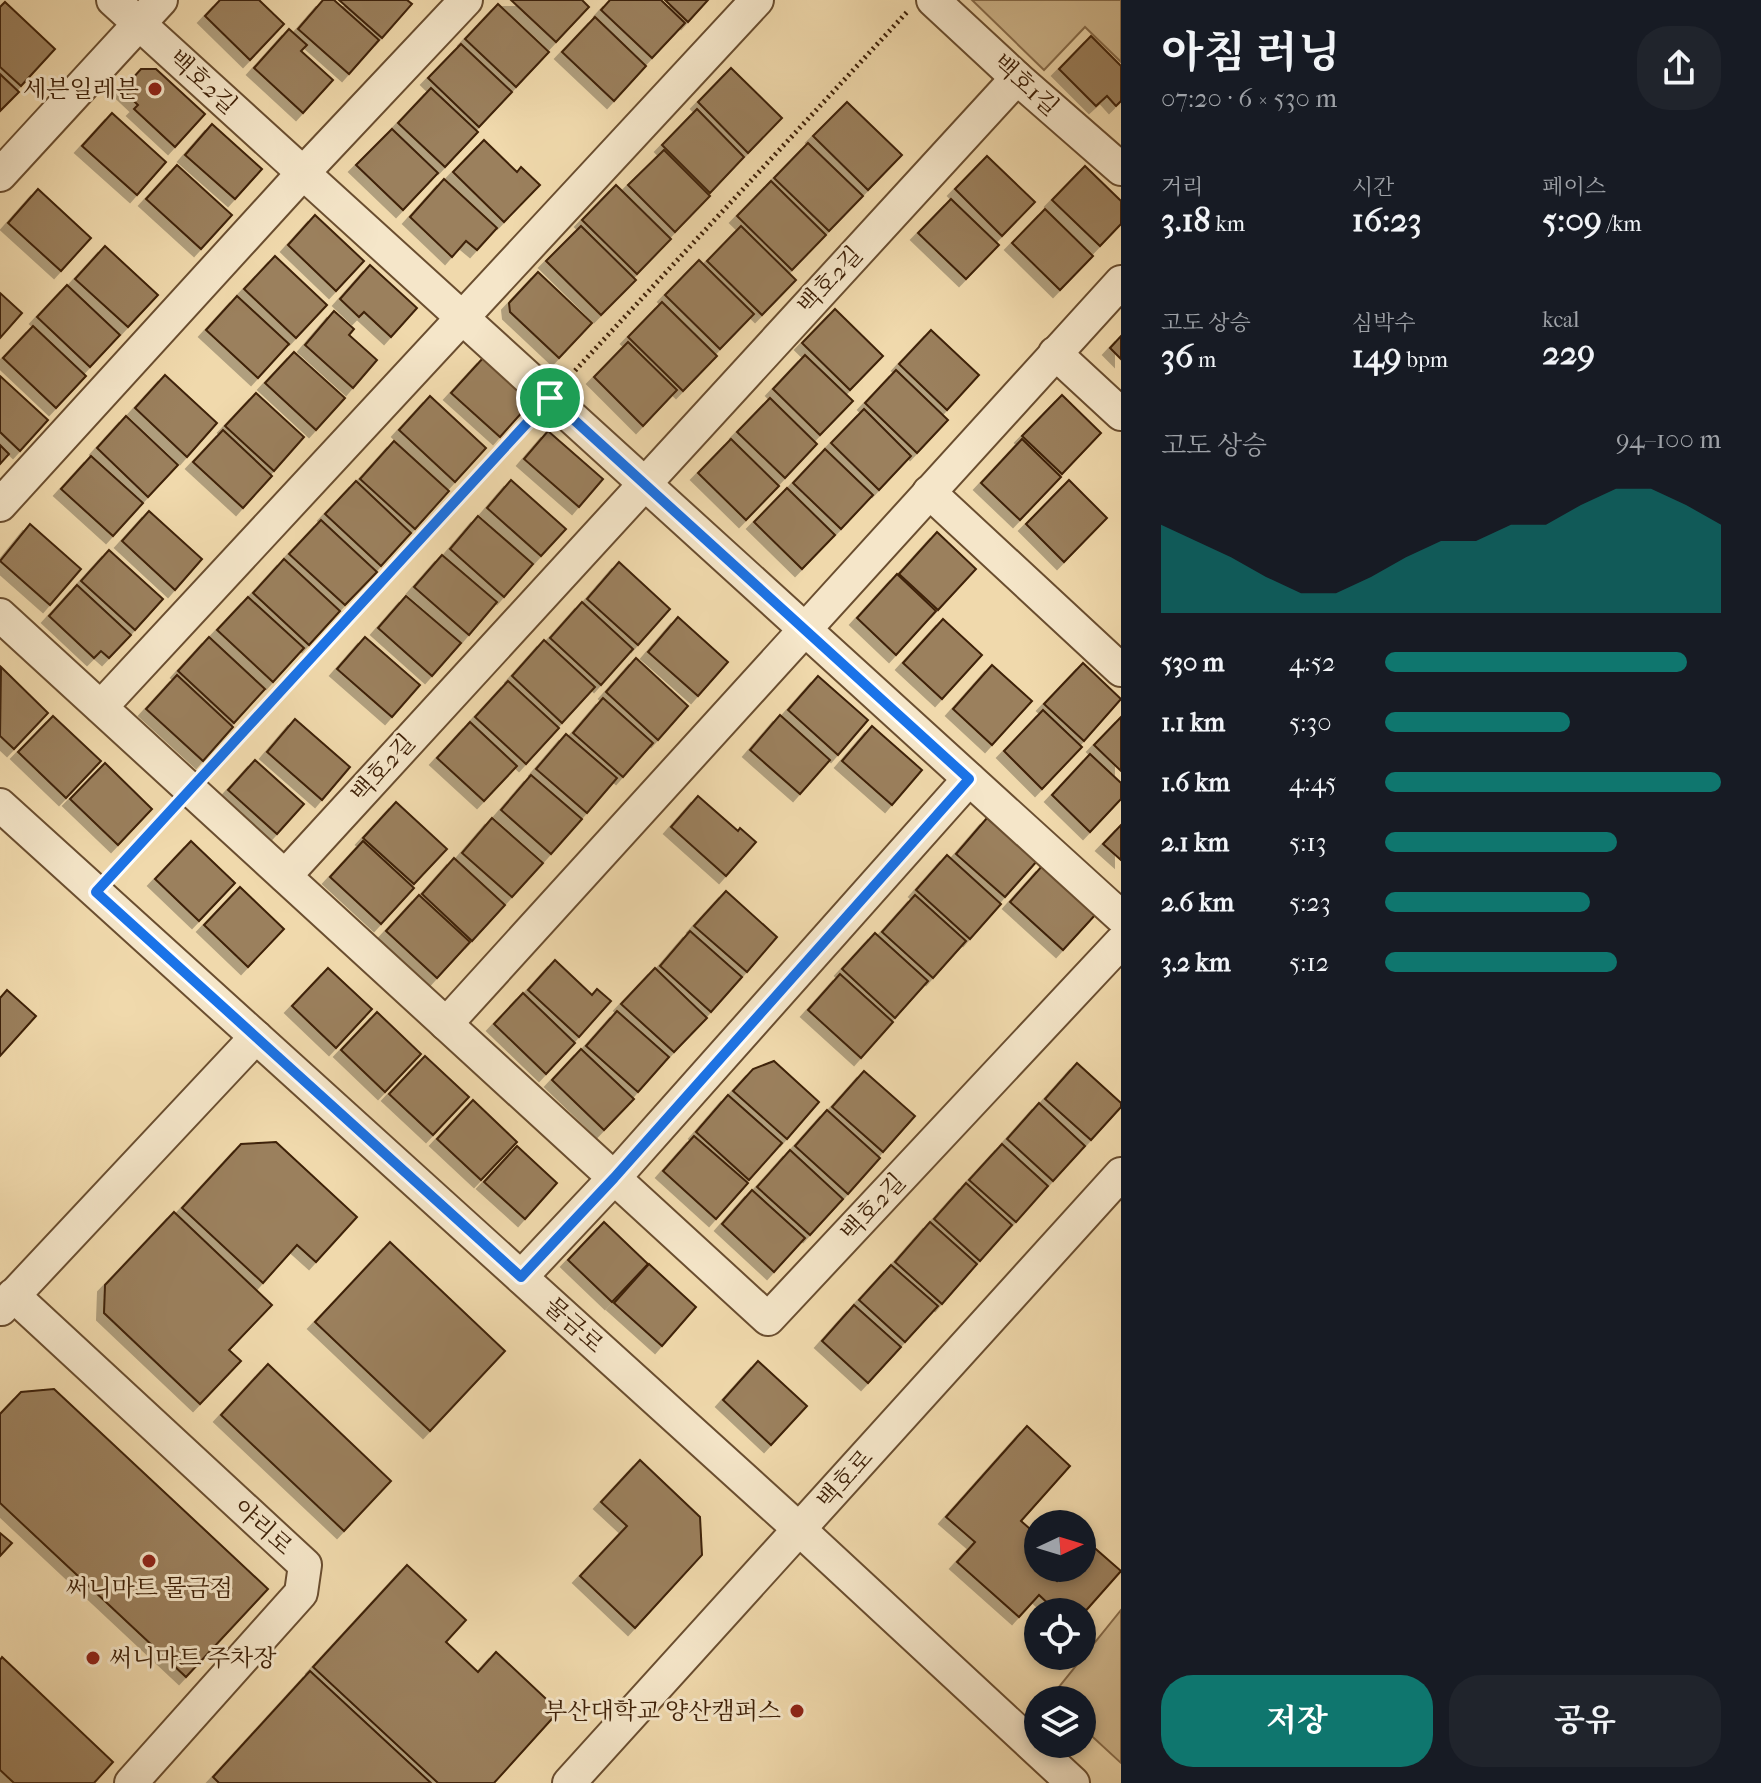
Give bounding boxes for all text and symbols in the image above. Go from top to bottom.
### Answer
button: share [1637,26,1721,110]
text: 아침 러닝 [1161,27,1340,78]
street label: 백호2길 [163,44,243,120]
street label: 백호1길 [988,48,1064,122]
place label: 세븐일레븐 [23,75,139,103]
marker: 세븐일레븐 [146,80,164,98]
text: 07:20 · 6 × 530 m [1161,83,1337,114]
text: 거리 [1161,174,1204,200]
text: 시간 [1352,174,1394,200]
text: 페이스 [1542,174,1606,200]
text: 3.18 [1161,200,1211,240]
text: 16:23 [1352,200,1422,240]
text: 5:09 [1542,200,1602,240]
text: km [1211,211,1245,237]
text: /km [1602,211,1642,237]
street label: 백호2길 [792,241,868,319]
text: kcal [1542,307,1579,333]
text: 고도 상승 [1161,310,1251,336]
text: 심박수 [1352,310,1415,336]
text: 229 [1542,333,1595,373]
text: 36 [1161,336,1193,376]
text: 149 [1352,336,1402,376]
text: m [1193,347,1216,373]
text: bpm [1402,347,1448,373]
pin [516,364,584,432]
icon: arrive [528,376,572,420]
text: 94–100 m [1616,424,1721,455]
text: 고도 상승 [1161,430,1267,461]
text: 530 m [1161,647,1224,678]
text: 4:52 [1289,647,1335,678]
text: 1.1 km [1161,707,1225,738]
text: 5:30 [1289,707,1332,738]
street label: 백호2길 [345,728,421,808]
text: 1.6 km [1161,767,1230,798]
text: 4:45 [1289,767,1337,798]
text: 2.1 km [1161,827,1229,858]
text: 5:13 [1289,827,1326,858]
text: 2.6 km [1161,887,1234,918]
text: 5:23 [1289,887,1331,918]
text: 3.2 km [1161,947,1231,978]
text: 5:12 [1289,947,1329,978]
street label: 백호2길 [835,1168,911,1246]
street label: 물금로 [539,1291,609,1359]
street label: 백호로 [811,1444,879,1514]
street label: 야리로 [228,1493,298,1561]
north arrow [1024,1510,1096,1582]
map controls [1024,1510,1096,1758]
marker: 써니마트 물금점 [140,1552,158,1570]
place label: 써니마트 물금점 [65,1574,233,1602]
button: locate [1024,1598,1096,1670]
place label: 써니마트 주차장 [109,1644,277,1672]
marker: 써니마트 주차장 [84,1649,102,1667]
button: 저장 [1161,1675,1433,1767]
button: 공유 [1449,1675,1721,1767]
button: layers [1024,1686,1096,1758]
place label: 부산대학교 양산캠퍼스 [544,1697,781,1725]
marker: 부산대학교 양산캠퍼스 [788,1702,806,1720]

